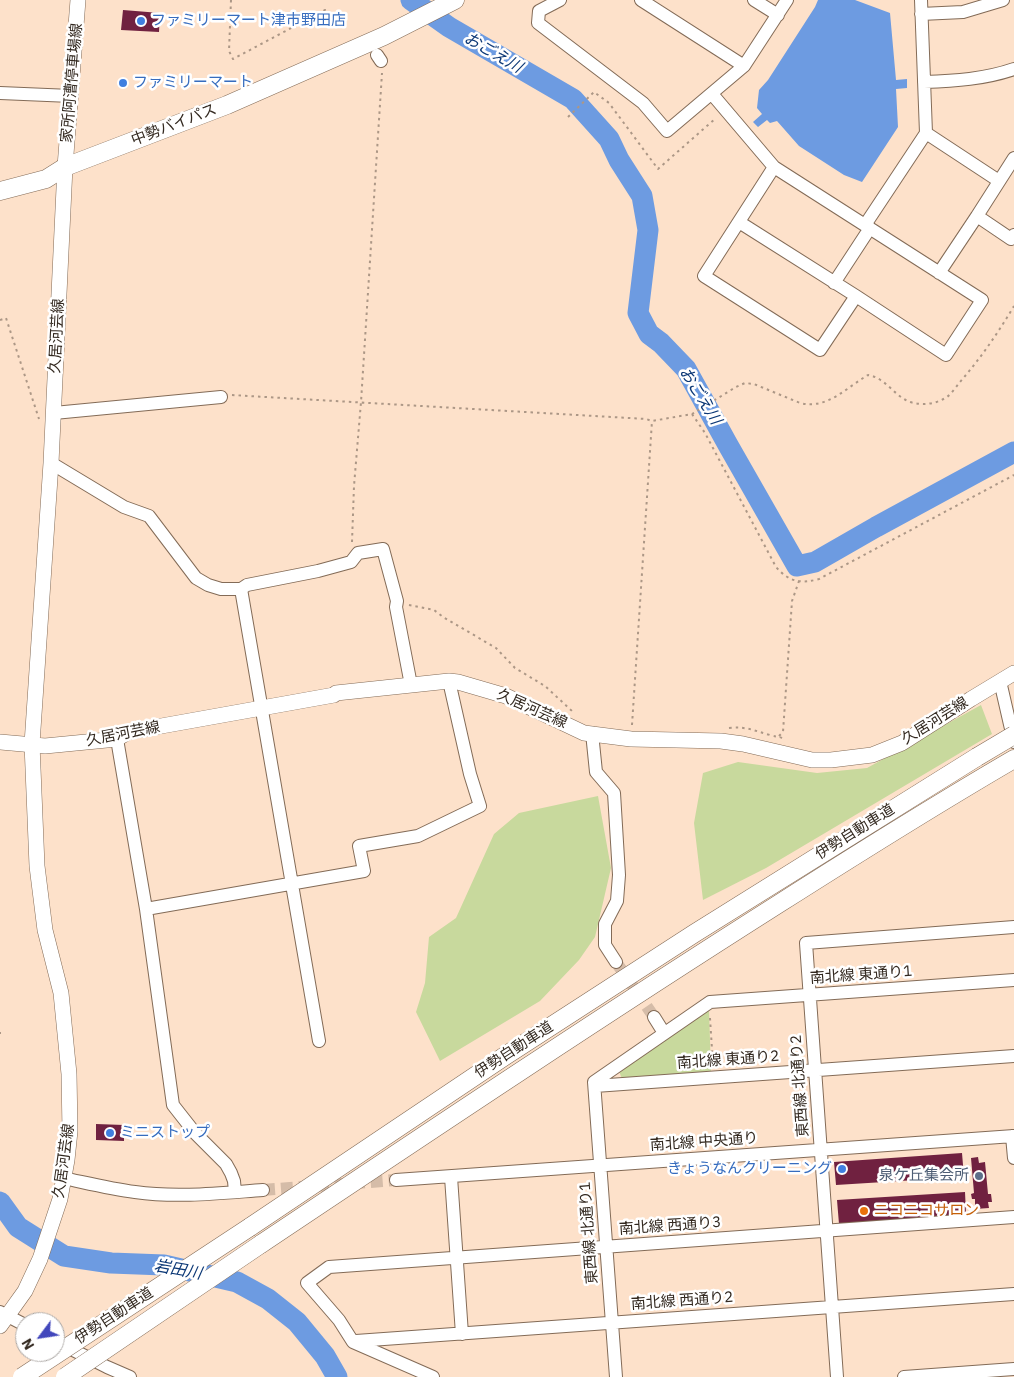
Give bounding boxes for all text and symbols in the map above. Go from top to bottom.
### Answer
place label: ファミリーマート津市野田店 [151,12,346,30]
marker: ファミリーマート津市野田店 [135,15,147,27]
street label: 家所阿漕停車場線 [58,22,86,144]
water label: おごえ川 [460,29,526,77]
place label: ファミリーマート [133,74,253,92]
marker: ファミリーマート [117,77,129,89]
street label: 中勢バイパス [129,100,219,150]
street label: 久居河芸線 [46,298,68,374]
water label: おごえ川 [675,364,725,428]
street label: 久居河芸線 [494,686,570,732]
street label: 久居河芸線 [898,693,972,749]
street label: 久居河芸線 [84,718,162,750]
street label: 伊勢自動車道 [812,801,898,863]
street label: 南北線 東通り1 [809,962,913,988]
street label: 伊勢自動車道 [471,1018,557,1082]
street label: 東西線 北通り2 [787,1034,813,1138]
street label: 南北線 東通り2 [676,1047,780,1073]
street label: 久居河芸線 [50,1123,78,1199]
place label: ミニストップ [120,1124,210,1142]
marker: ミニストップ [104,1127,116,1139]
street label: 南北線 中央通り [649,1129,759,1155]
place label: きょうなんクリーニング [667,1160,832,1178]
marker: きょうなんクリーニング [836,1163,848,1175]
place label: 泉ケ丘集会所 [879,1167,969,1185]
marker: 泉ケ丘集会所 [973,1170,985,1182]
street label: 東西線 北通り1 [576,1181,602,1285]
place label: ニコニコサロン [874,1202,979,1220]
marker: ニコニコサロン [858,1205,870,1217]
street label: 南北線 西通り3 [618,1213,722,1239]
water label: 岩田川 [153,1256,203,1284]
street label: 伊勢自動車道 [71,1284,157,1348]
street label: 南北線 西通り2 [630,1288,734,1314]
north arrow [15,1312,65,1362]
text: N [18,1335,38,1353]

